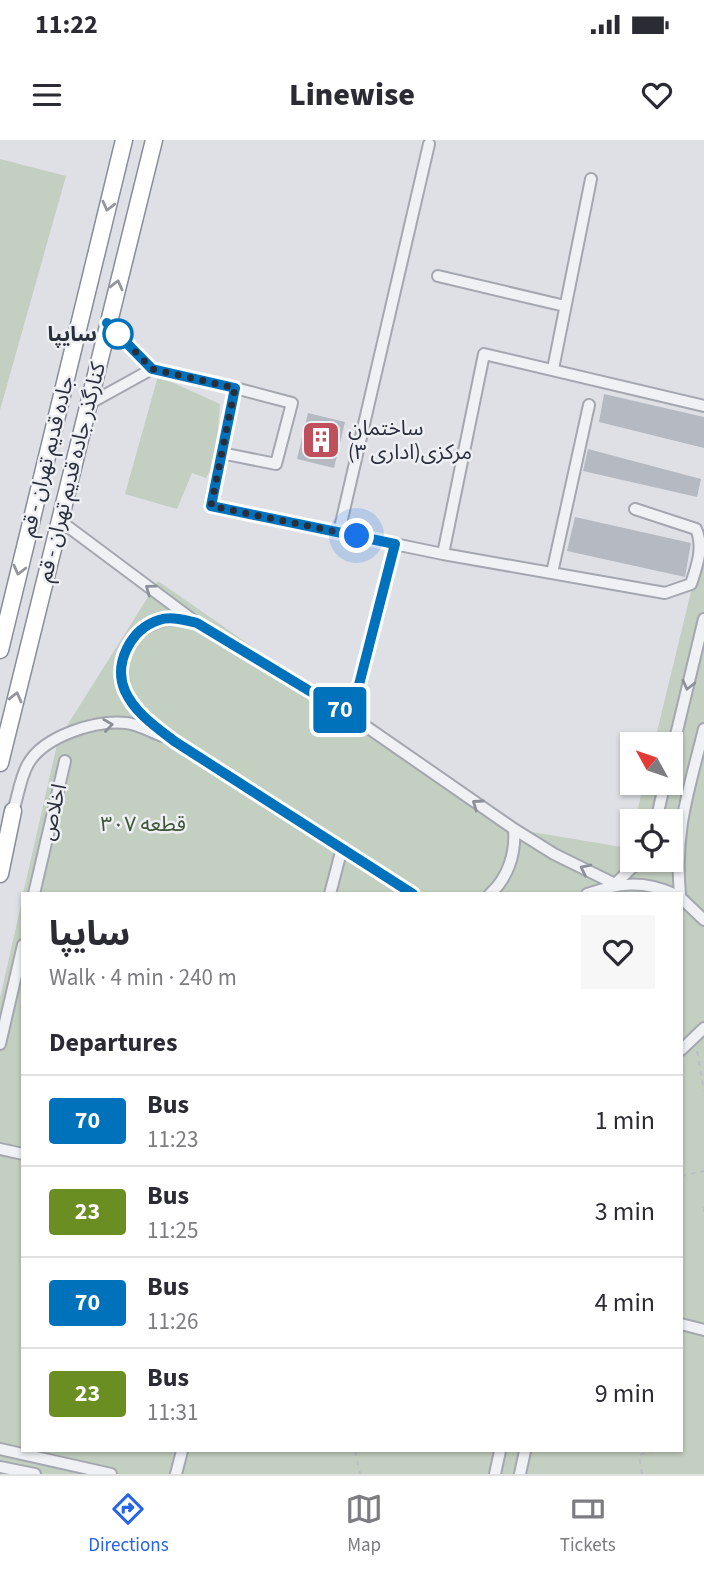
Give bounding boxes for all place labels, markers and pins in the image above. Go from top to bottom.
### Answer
place label: سایپا [48,319,97,349]
marker: سایپا [103,319,133,349]
place label: ساختمان مرکزی(اداری ۳) [348,413,472,467]
building icon: ساختمان مرکزی(اداری ۳) [300,419,342,461]

